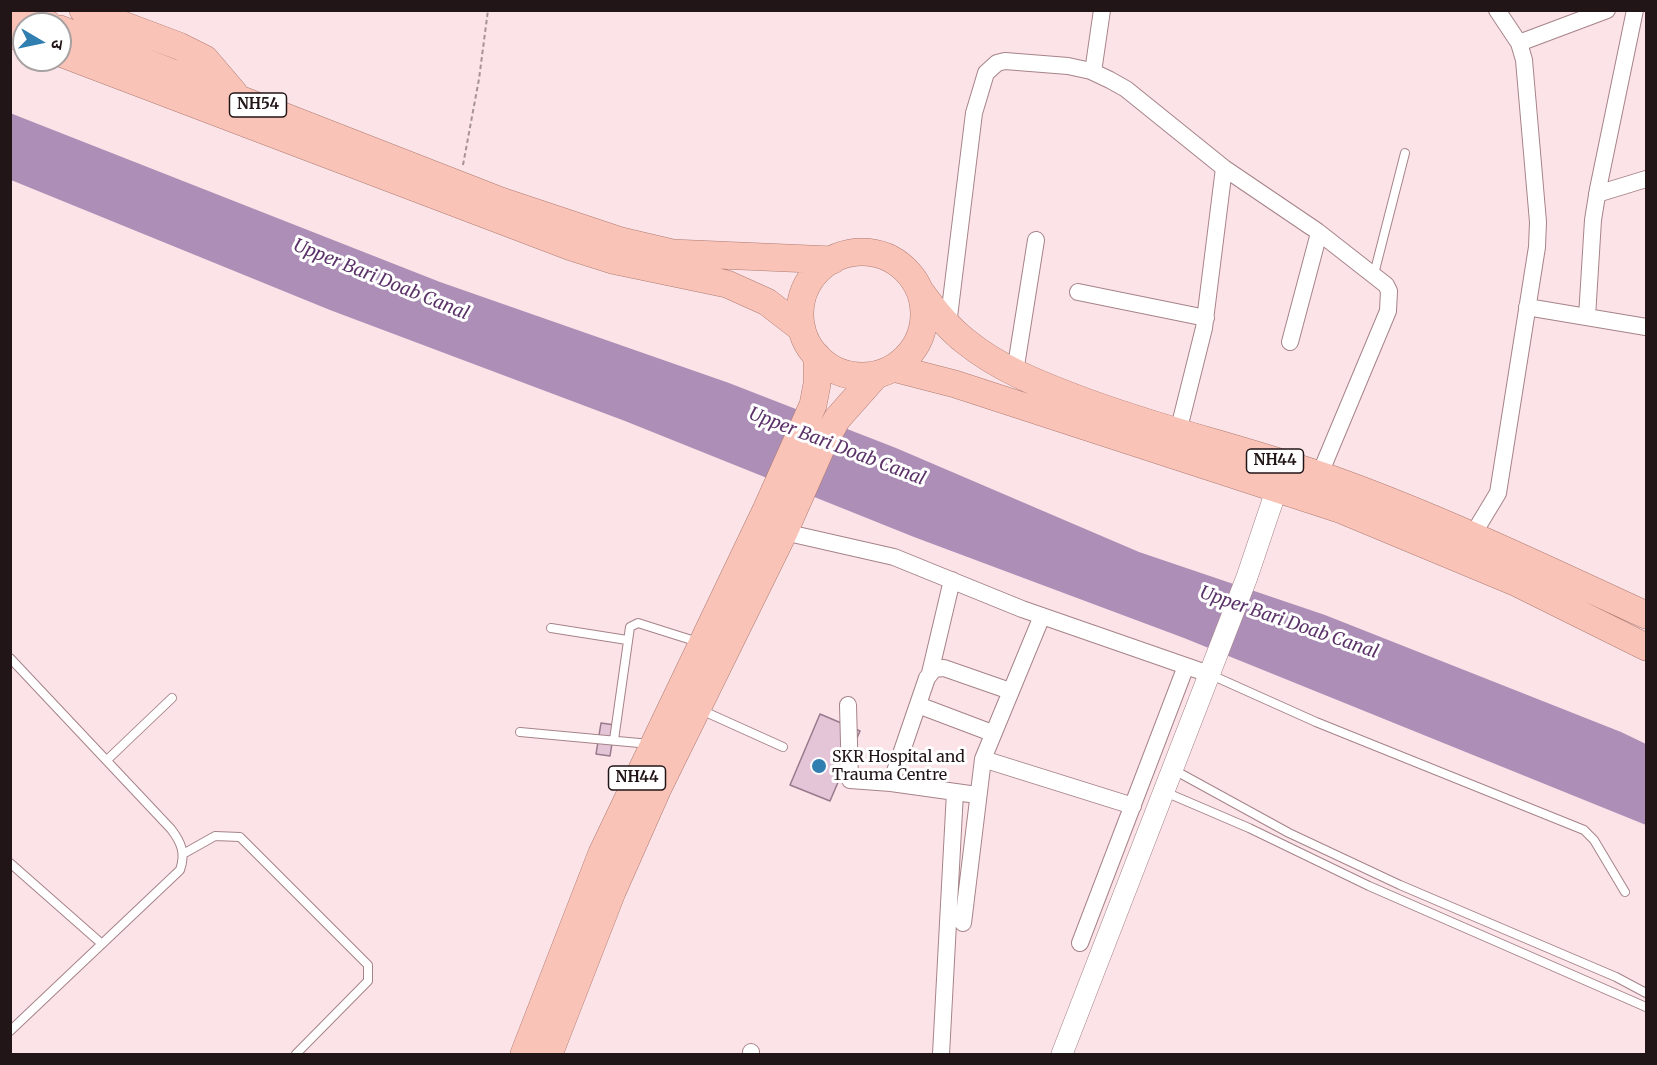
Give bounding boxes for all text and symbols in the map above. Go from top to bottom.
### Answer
north arrow [12,12,72,72]
text: उ [47,38,68,51]
road number: NH54 [230,93,286,117]
water label: Upper Bari Doab Canal [290,235,472,325]
water label: Upper Bari Doab Canal [746,403,928,491]
road number: NH44 [1246,449,1304,473]
water label: Upper Bari Doab Canal [1197,582,1381,664]
place label: SKR Hospital and Trauma Centre [832,747,965,785]
marker: SKR Hospital and Trauma Centre [810,757,828,775]
road number: NH44 [608,766,666,790]

